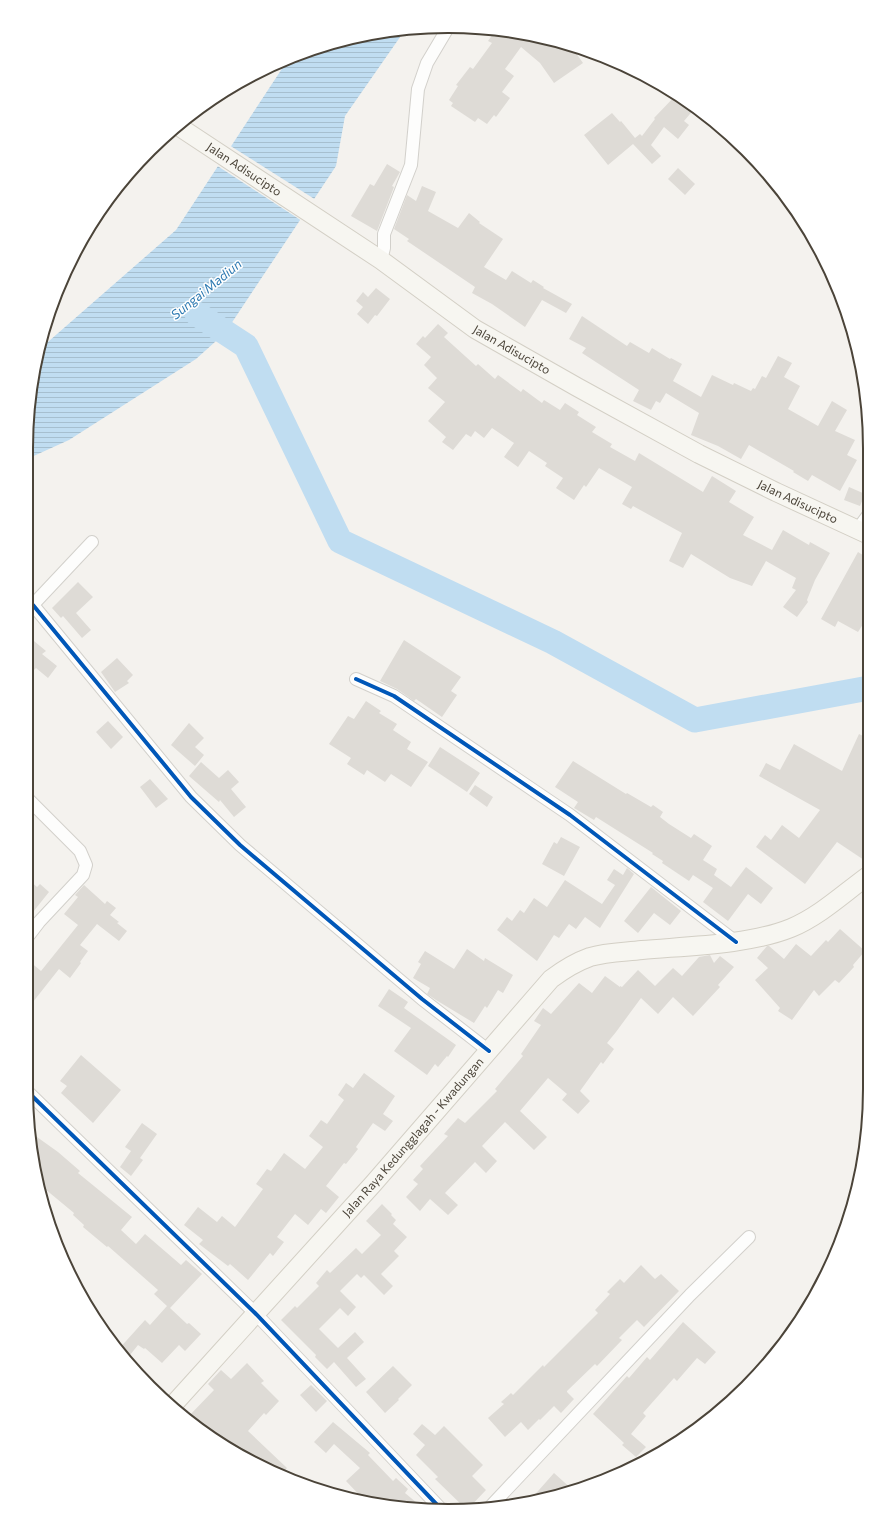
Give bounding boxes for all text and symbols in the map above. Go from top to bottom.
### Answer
street label: Jalan Adisucipto [204,139,284,198]
water label: Sungai Madiun [167,256,245,322]
street label: Jalan Adisucipto [471,321,553,376]
street label: Jalan Adisucipto [755,476,840,526]
street label: Jalan Raya Kedungglagah - Kwadungan [339,1054,486,1220]

